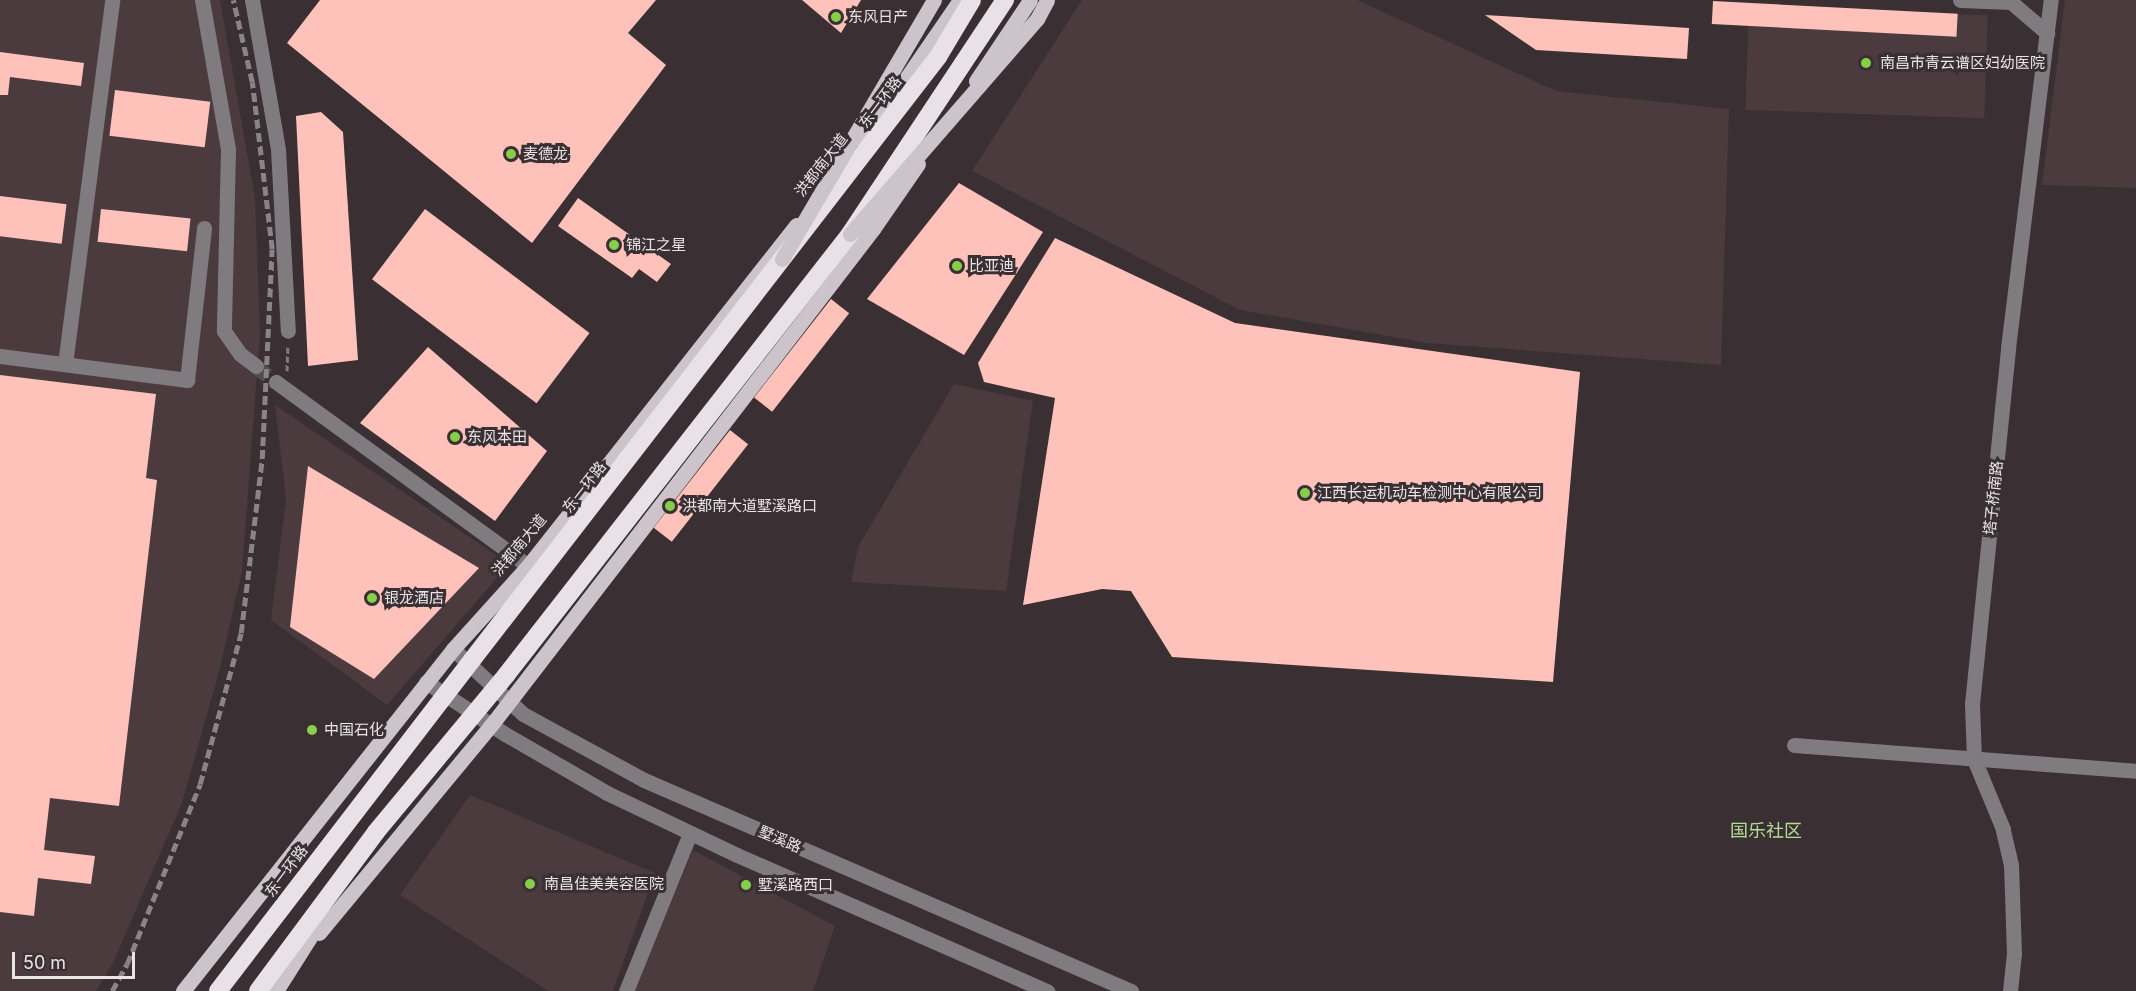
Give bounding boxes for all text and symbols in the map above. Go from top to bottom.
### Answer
place label: 东风日产 [848,8,908,26]
marker: 东风日产 [829,10,843,24]
marker: 南昌市青云谱区妇幼医院 [1857,54,1875,72]
place label: 南昌市青云谱区妇幼医院 [1880,54,2045,72]
street label: 东一环路 [855,73,905,131]
street label: 洪都南大道 [791,130,851,200]
place label: 麦德龙 [523,145,568,163]
marker: 麦德龙 [504,147,518,161]
place label: 锦江之星 [626,236,686,254]
marker: 锦江之星 [607,238,621,252]
place label: 比亚迪 [969,257,1014,275]
marker: 比亚迪 [950,259,964,273]
place label: 东风本田 [467,428,527,446]
marker: 东风本田 [448,430,462,444]
street label: 东一环路 [558,458,610,516]
street label: 塔子桥南路 [1980,460,2006,536]
place label: 江西长运机动车检测中心有限公司 [1317,484,1542,502]
marker: 江西长运机动车检测中心有限公司 [1298,486,1312,500]
place label: 洪都南大道墅溪路口 [682,497,817,515]
marker: 洪都南大道墅溪路口 [663,499,677,513]
street label: 洪都南大道 [488,510,550,580]
place label: 银龙酒店 [384,589,444,607]
marker: 银龙酒店 [365,591,379,605]
place label: 中国石化 [324,721,384,739]
marker: 中国石化 [305,723,319,737]
district label: 国乐社区 [1730,820,1802,842]
street label: 墅溪路 [756,822,804,856]
street label: 东一环路 [261,842,311,900]
marker: 南昌佳美美容医院 [521,875,539,893]
place label: 南昌佳美美容医院 [544,875,664,893]
place label: 墅溪路西口 [758,876,833,894]
marker: 墅溪路西口 [739,878,753,892]
scale bar [15,940,138,978]
text: 50 m [23,952,66,973]

